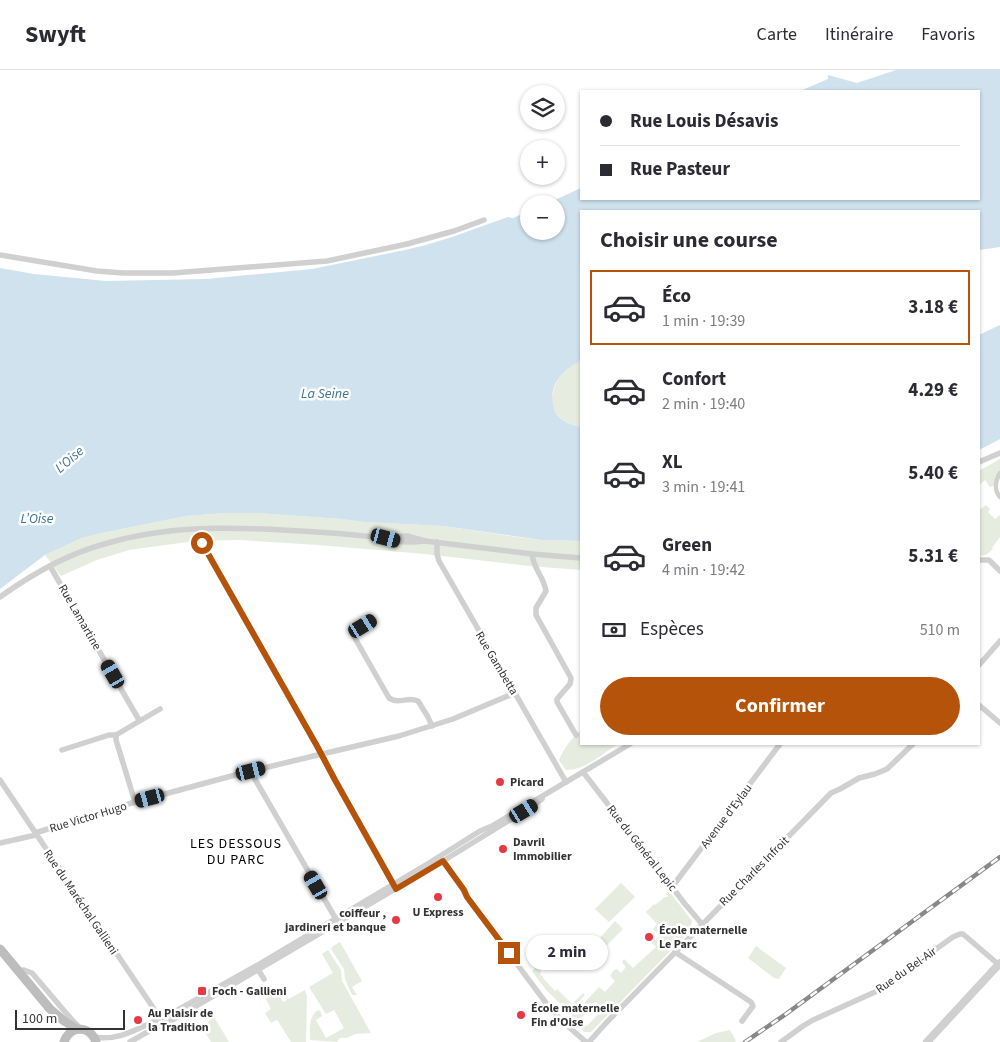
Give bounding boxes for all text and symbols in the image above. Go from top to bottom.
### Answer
text: Swyft [25,17,86,52]
text: Carte [757,22,797,47]
text: Itinéraire [825,22,893,47]
text: Favoris [921,22,975,47]
map controls [520,85,565,240]
button: layers [520,85,565,130]
text: Rue Louis Désavis [630,108,778,135]
button: + [520,140,565,185]
text: Rue Pasteur [630,156,730,183]
button: − [520,195,565,240]
text: Choisir une course [600,224,778,256]
text: Éco [662,283,691,310]
icon: car [602,285,647,330]
text: 3.18 € [908,294,958,321]
text: 1 min · 19:39 [662,310,745,332]
text: Confort [662,366,726,393]
icon: car [602,368,647,413]
text: 4.29 € [908,377,958,404]
water label: La Seine [301,384,349,404]
text: 2 min · 19:40 [662,393,745,415]
water label: L'Oise [51,441,89,478]
text: XL [662,449,683,476]
icon: car [602,451,647,496]
text: 5.40 € [908,460,958,487]
text: 3 min · 19:41 [662,476,745,498]
water label: L’Oise [21,509,54,529]
car [369,527,402,549]
route start [191,532,213,554]
text: Green [662,532,712,559]
icon: car [602,534,647,579]
text: 5.31 € [908,543,958,570]
text: 4 min · 19:42 [662,559,745,581]
street label: Rue Lamartine [54,581,105,653]
car [346,612,379,640]
icon: cash [600,616,628,644]
text: Espèces [640,616,704,643]
text: 510 m [920,619,960,641]
street label: Rue Gambetta [471,628,522,698]
car [99,657,126,691]
button: Confirmer [600,677,960,735]
car [234,760,267,782]
place label: Picard [510,774,544,791]
marker: Picard [494,776,506,788]
street label: Avenue d'Eylau [697,781,756,852]
car [133,787,166,809]
car [507,797,540,825]
street label: Rue Victor Hugo [47,798,129,837]
street label: Rue du Général Lepic [602,802,681,895]
street label: Rue Charles Infroit [716,833,793,910]
district label: LES DESSOUS DU PARC [190,834,282,870]
place label: Davril Immobilier [513,834,572,865]
marker: Davril Immobilier [497,843,509,855]
street label: Rue du Maréchal Gallieni [39,846,122,958]
car [302,868,329,902]
marker: U Express [432,891,444,903]
place label: U Express [413,904,463,921]
place label: coiffeur , jardineri et banque [284,905,386,936]
marker: coiffeur , jardineri et banque [390,914,402,926]
place label: École maternelle Le Parc [659,922,747,953]
marker: École maternelle Le Parc [643,931,655,943]
callout: 2 min [526,936,609,970]
text: 2 min [548,941,586,963]
route end [498,942,520,964]
street label: Rue du Bel-Air [872,943,941,998]
place label: Foch - Gallieni [212,983,287,1000]
marker: Foch - Gallieni [196,985,208,997]
place label: École maternelle Fin d'Oise [531,1000,619,1031]
place label: Au Plaisir de la Tradition [147,1005,213,1036]
scale bar [15,1007,125,1030]
text: 100 m [22,1009,57,1029]
marker: École maternelle Fin d'Oise [515,1009,527,1021]
marker: Au Plaisir de la Tradition [132,1014,144,1026]

